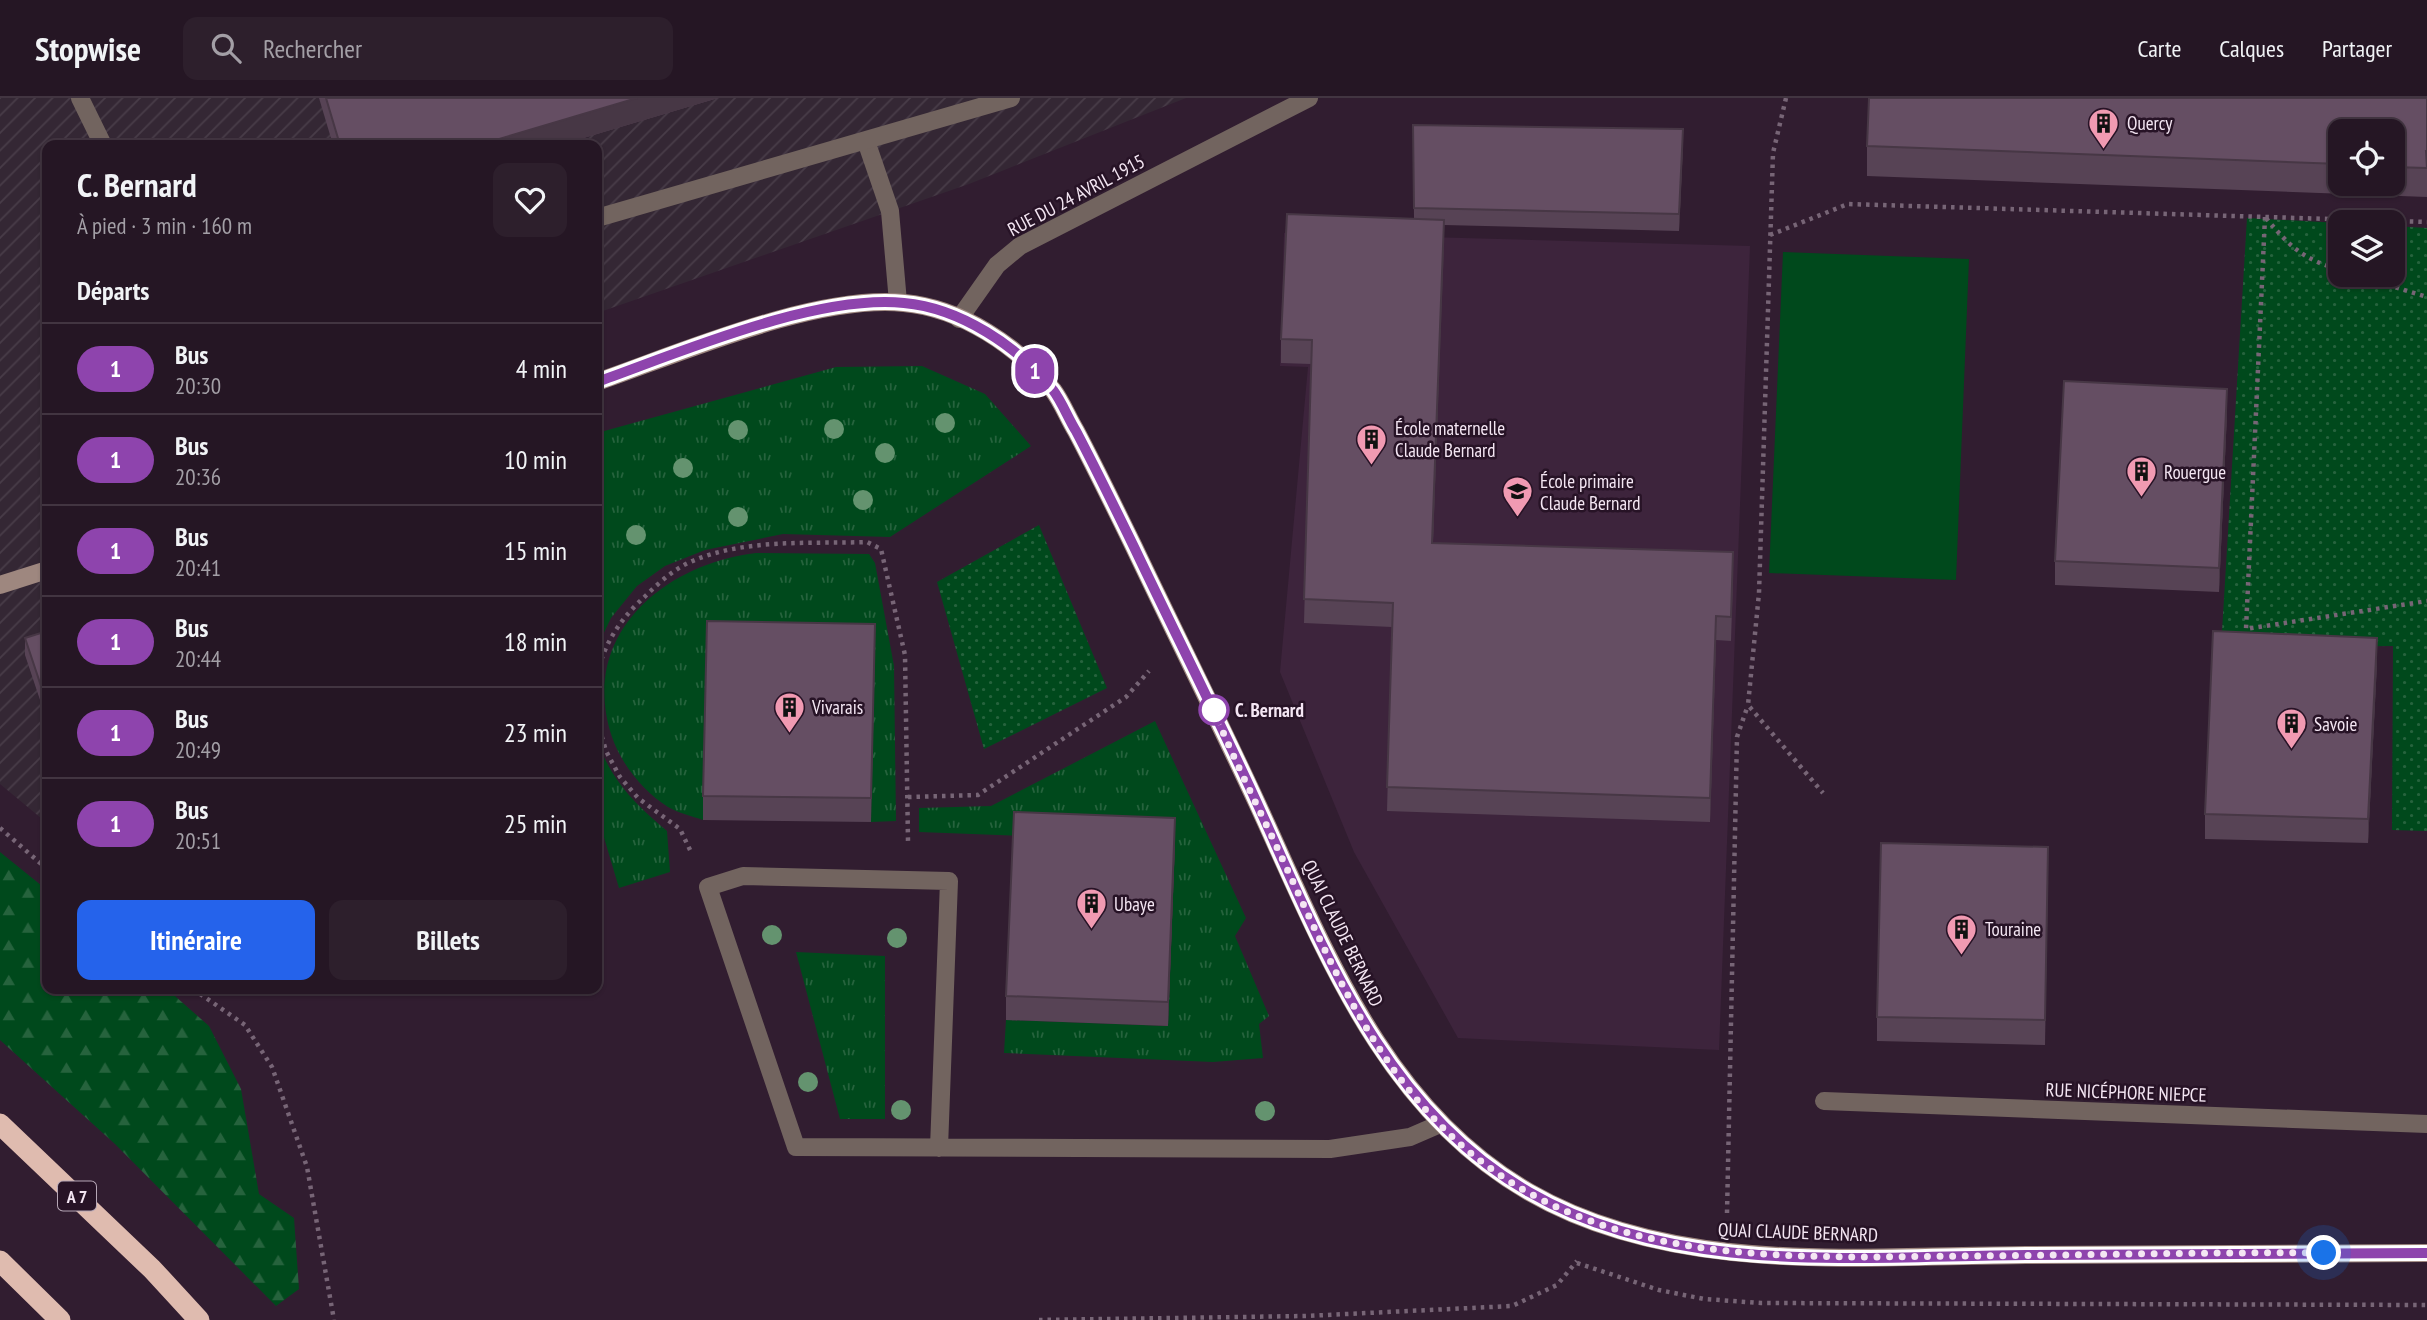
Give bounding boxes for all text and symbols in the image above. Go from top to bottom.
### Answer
search box [183,17,673,80]
text: Stopwise [35,27,141,70]
icon: search [207,29,245,67]
text: Rechercher [263,32,362,65]
text: Carte [2138,33,2181,64]
text: Calques [2219,33,2284,64]
text: Partager [2322,33,2392,64]
building icon: Quercy [2087,106,2121,150]
place label: Quercy [2127,111,2173,135]
map controls [2328,119,2405,287]
button: locate [2328,119,2405,196]
street label: RUE DU 24 AVRIL 1915 [1003,149,1149,241]
text: C. Bernard [77,163,197,206]
button: heart [493,163,567,237]
button: layers [2328,210,2405,287]
text: À pied · 3 min · 160 m [77,211,252,240]
text: Départs [77,274,149,307]
text: Bus [175,338,208,371]
line badge: 1 [1012,348,1058,394]
text: 4 min [516,352,567,385]
text: 1 [110,353,121,384]
text: 1 [1029,355,1041,386]
text: 20:30 [175,371,221,400]
place label: École maternelle Claude Bernard [1395,416,1505,462]
building icon: École maternelle Claude Bernard [1355,422,1389,466]
text: Bus [175,429,208,462]
text: 10 min [504,443,567,476]
text: 1 [110,444,121,475]
building icon: Rouergue [2124,455,2158,499]
place label: Rouergue [2164,460,2226,484]
text: 20:36 [175,462,221,491]
place label: École primaire Claude Bernard [1540,469,1640,515]
school or university icon: École primaire Claude Bernard [1500,475,1534,519]
text: Bus [175,520,208,553]
text: 15 min [504,534,567,567]
text: 1 [110,535,121,566]
text: 20:41 [175,553,221,582]
text: Bus [175,611,208,644]
text: 18 min [504,625,567,658]
text: 1 [110,626,121,657]
text: 20:44 [175,644,221,673]
building icon: Vivarais [772,690,806,734]
place label: Vivarais [811,695,863,719]
marker: C. Bernard [1199,695,1229,725]
place label: C. Bernard [1235,698,1304,722]
text: Bus [175,702,208,735]
building icon: Savoie [2274,707,2308,751]
place label: Savoie [2314,712,2357,736]
text: 23 min [504,716,567,749]
text: 1 [110,717,121,748]
text: 20:49 [175,735,221,764]
text: Bus [175,793,208,826]
text: 25 min [504,807,567,840]
text: 1 [110,808,121,839]
text: 20:51 [175,826,221,855]
street label: QUAI CLAUDE BERNARD [1297,856,1389,1010]
building icon: Ubaye [1074,887,1108,931]
place label: Ubaye [1114,892,1155,916]
button: Itinéraire [77,900,315,980]
button: Billets [329,900,567,980]
building icon: Touraine [1945,912,1979,956]
place label: Touraine [1985,917,2041,941]
street label: RUE NICÉPHORE NIEPCE [2045,1077,2207,1107]
road number: A 7 [58,1182,96,1210]
street label: QUAI CLAUDE BERNARD [1718,1217,1878,1247]
your location [2306,1235,2341,1270]

